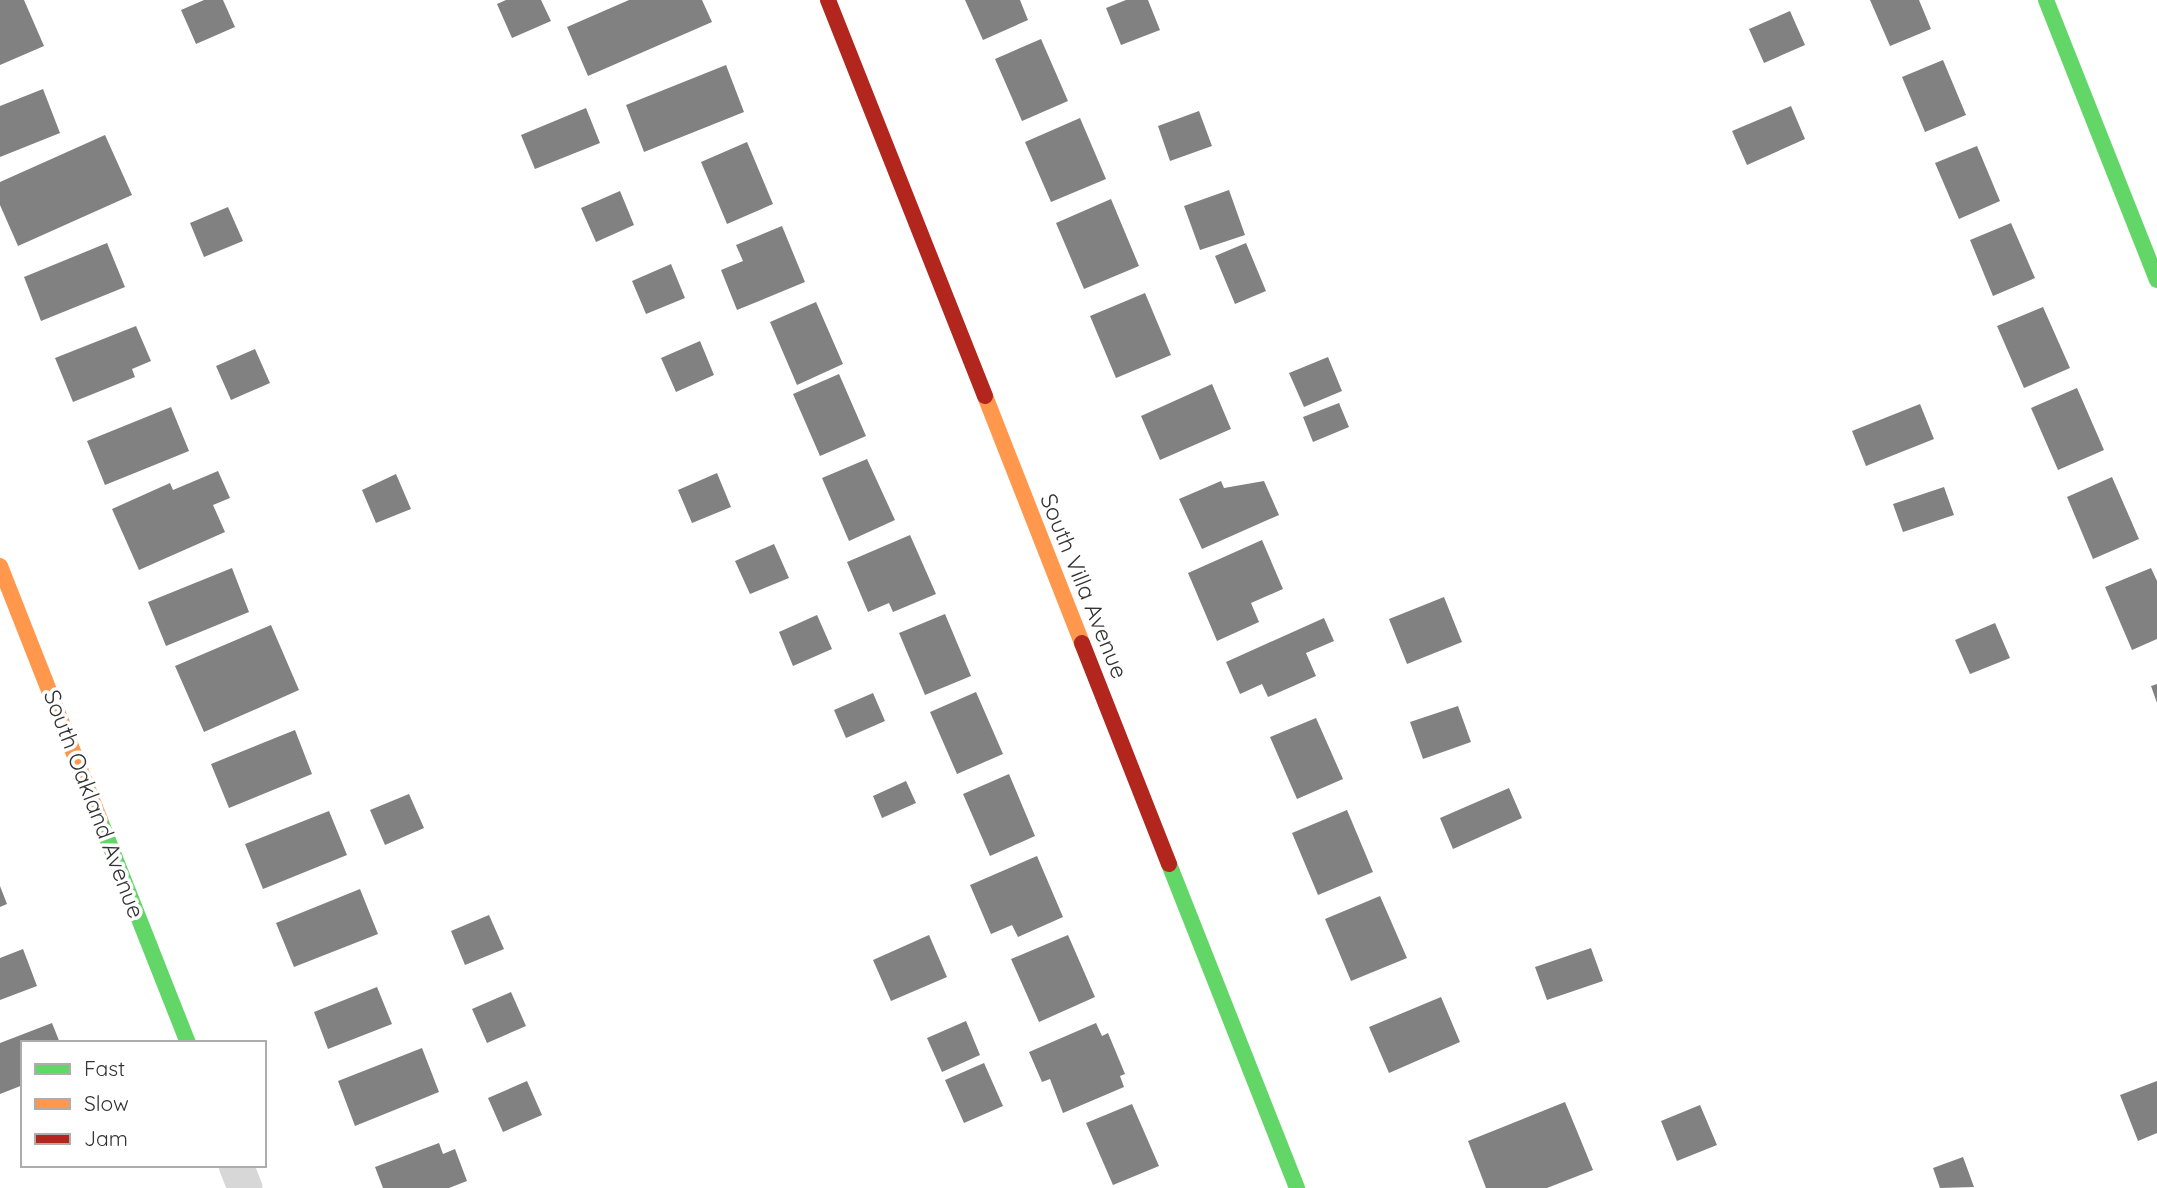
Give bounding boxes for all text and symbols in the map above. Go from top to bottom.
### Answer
street label: South Villa Avenue [1034,489,1135,682]
street label: South Oakland Avenue [38,686,151,922]
legend [21,1041,266,1167]
text: Fast [84,1055,125,1081]
text: Slow [84,1090,129,1116]
text: Jam [84,1125,128,1151]

